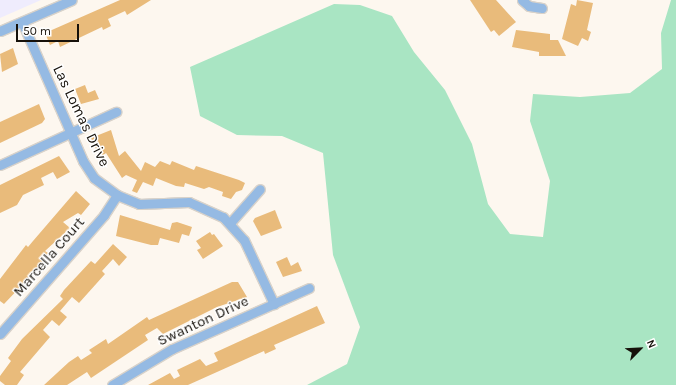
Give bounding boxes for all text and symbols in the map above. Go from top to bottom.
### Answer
scale bar [18,16,81,42]
text: 50 m [23,24,51,38]
street label: Las Lomas Drive [49,62,113,170]
street label: Marcella Court [10,214,88,300]
street label: Swanton Drive [154,292,252,350]
north arrow [620,329,660,369]
text: N [644,338,659,350]

